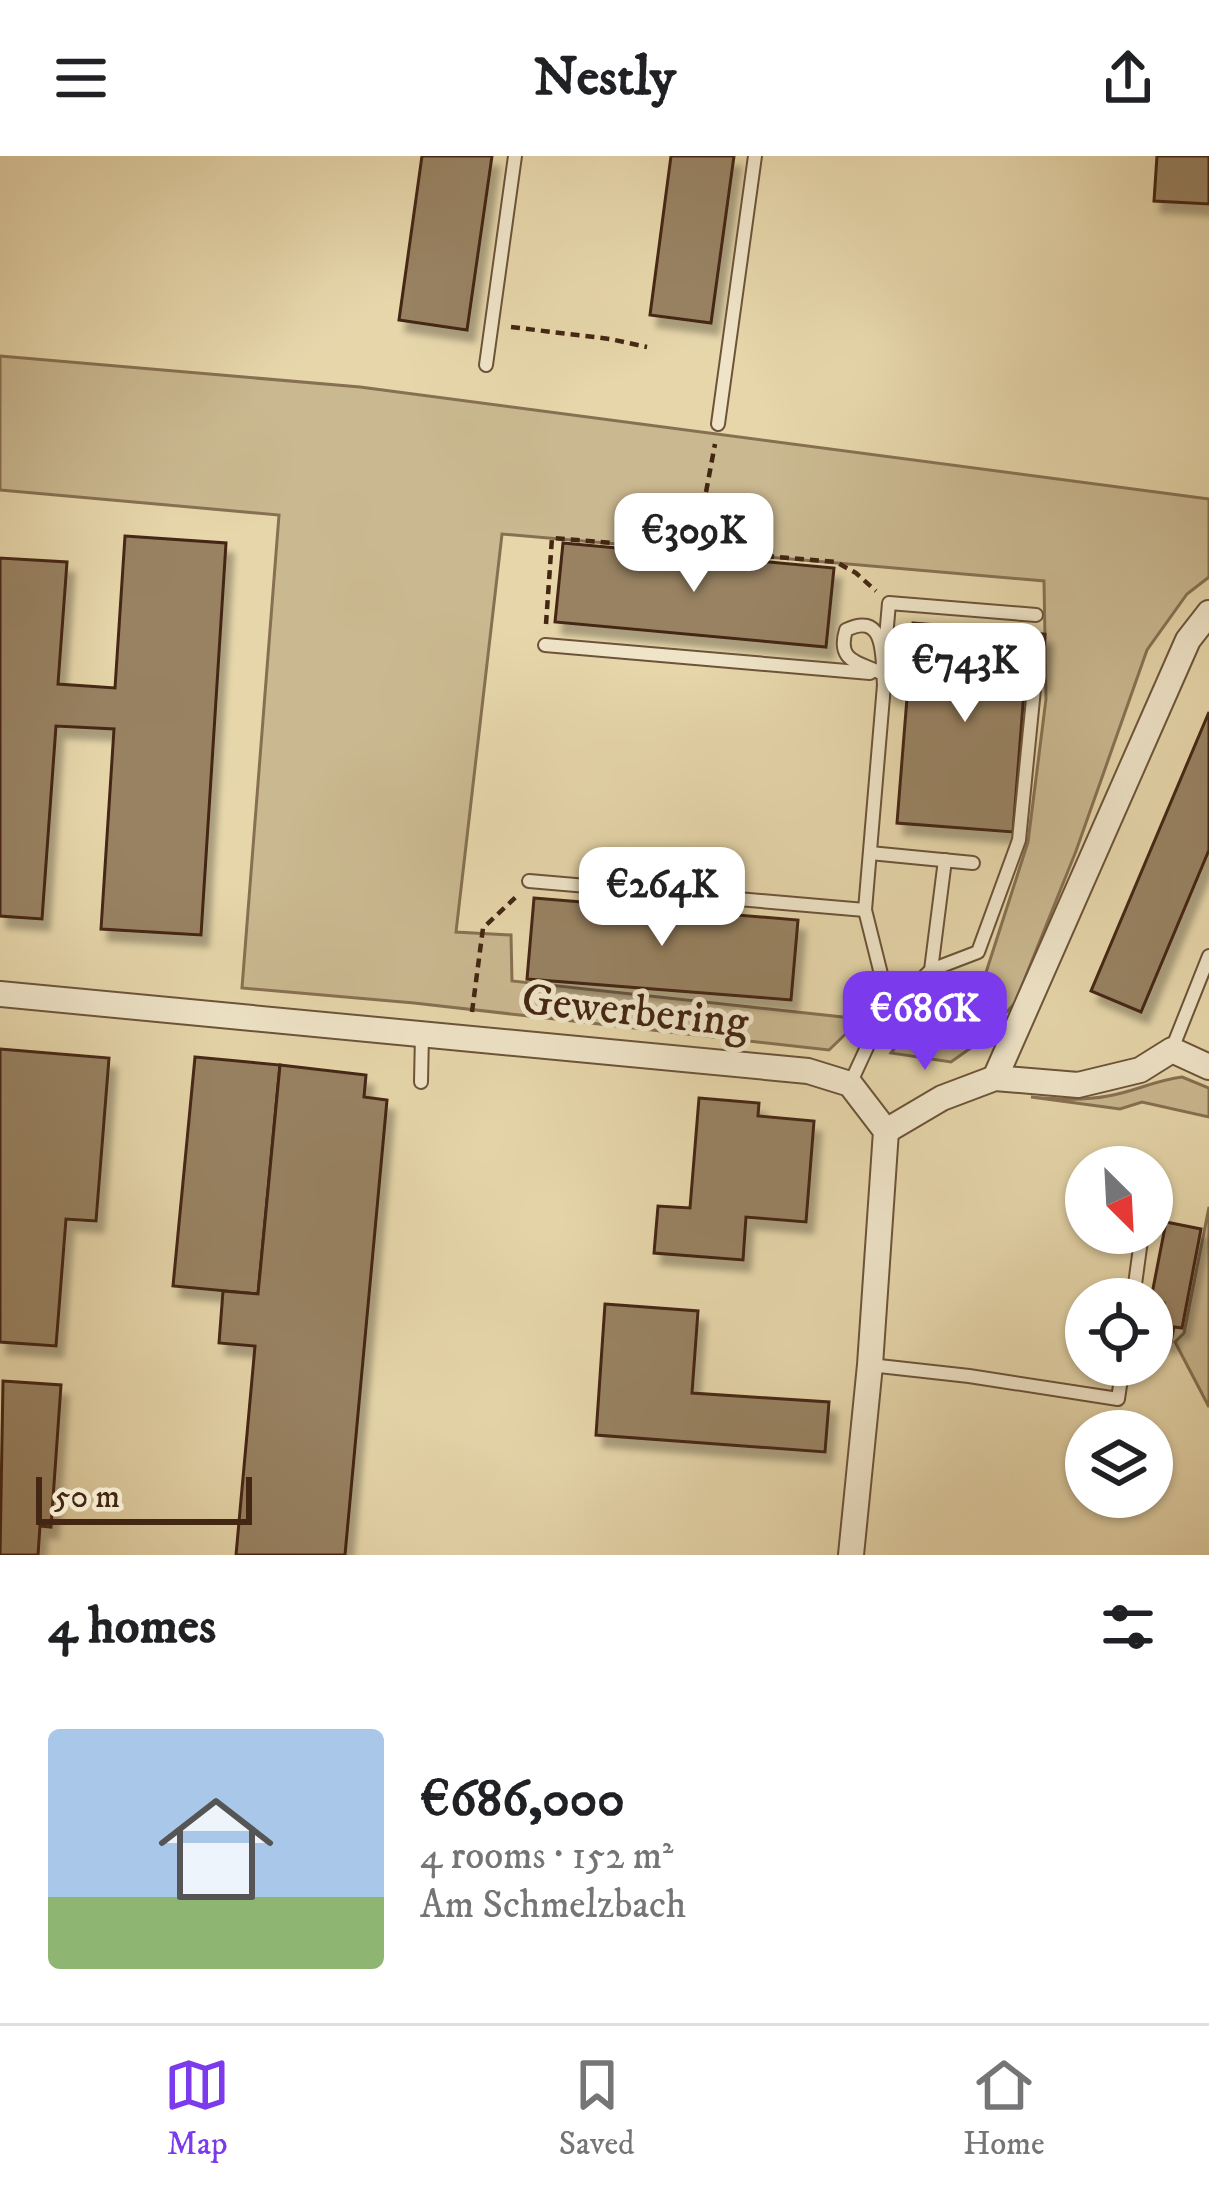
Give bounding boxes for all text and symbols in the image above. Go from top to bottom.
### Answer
icon: menu [48,45,114,111]
text: Nestly [533,45,676,112]
icon: share [1095,45,1161,111]
pin: €309K [610,493,778,595]
text: €309K [641,507,747,556]
pin: €743K [881,623,1049,725]
text: €743K [911,637,1019,686]
pin: €264K [578,847,746,949]
text: €264K [606,861,718,910]
pin: €686K [841,971,1009,1073]
street label: Gewerbering [519,972,751,1052]
text: €686K [870,985,980,1034]
north arrow [1065,1146,1173,1254]
map controls [1065,1146,1173,1518]
button: locate [1065,1278,1173,1386]
button: layers [1065,1410,1173,1518]
scale bar [36,1471,252,1524]
text: 50 m [54,1477,120,1518]
icon: filters [1095,1594,1161,1660]
text: 4 homes [48,1595,216,1659]
text: €686,000 [420,1768,625,1832]
icon: home [144,1777,288,1921]
text: 4 rooms · 152 m² [420,1832,673,1881]
text: Am Schmelzbach [420,1881,686,1930]
tab: Map [164,2052,230,2165]
tab: Saved [559,2052,635,2165]
tab: Home [963,2052,1045,2165]

